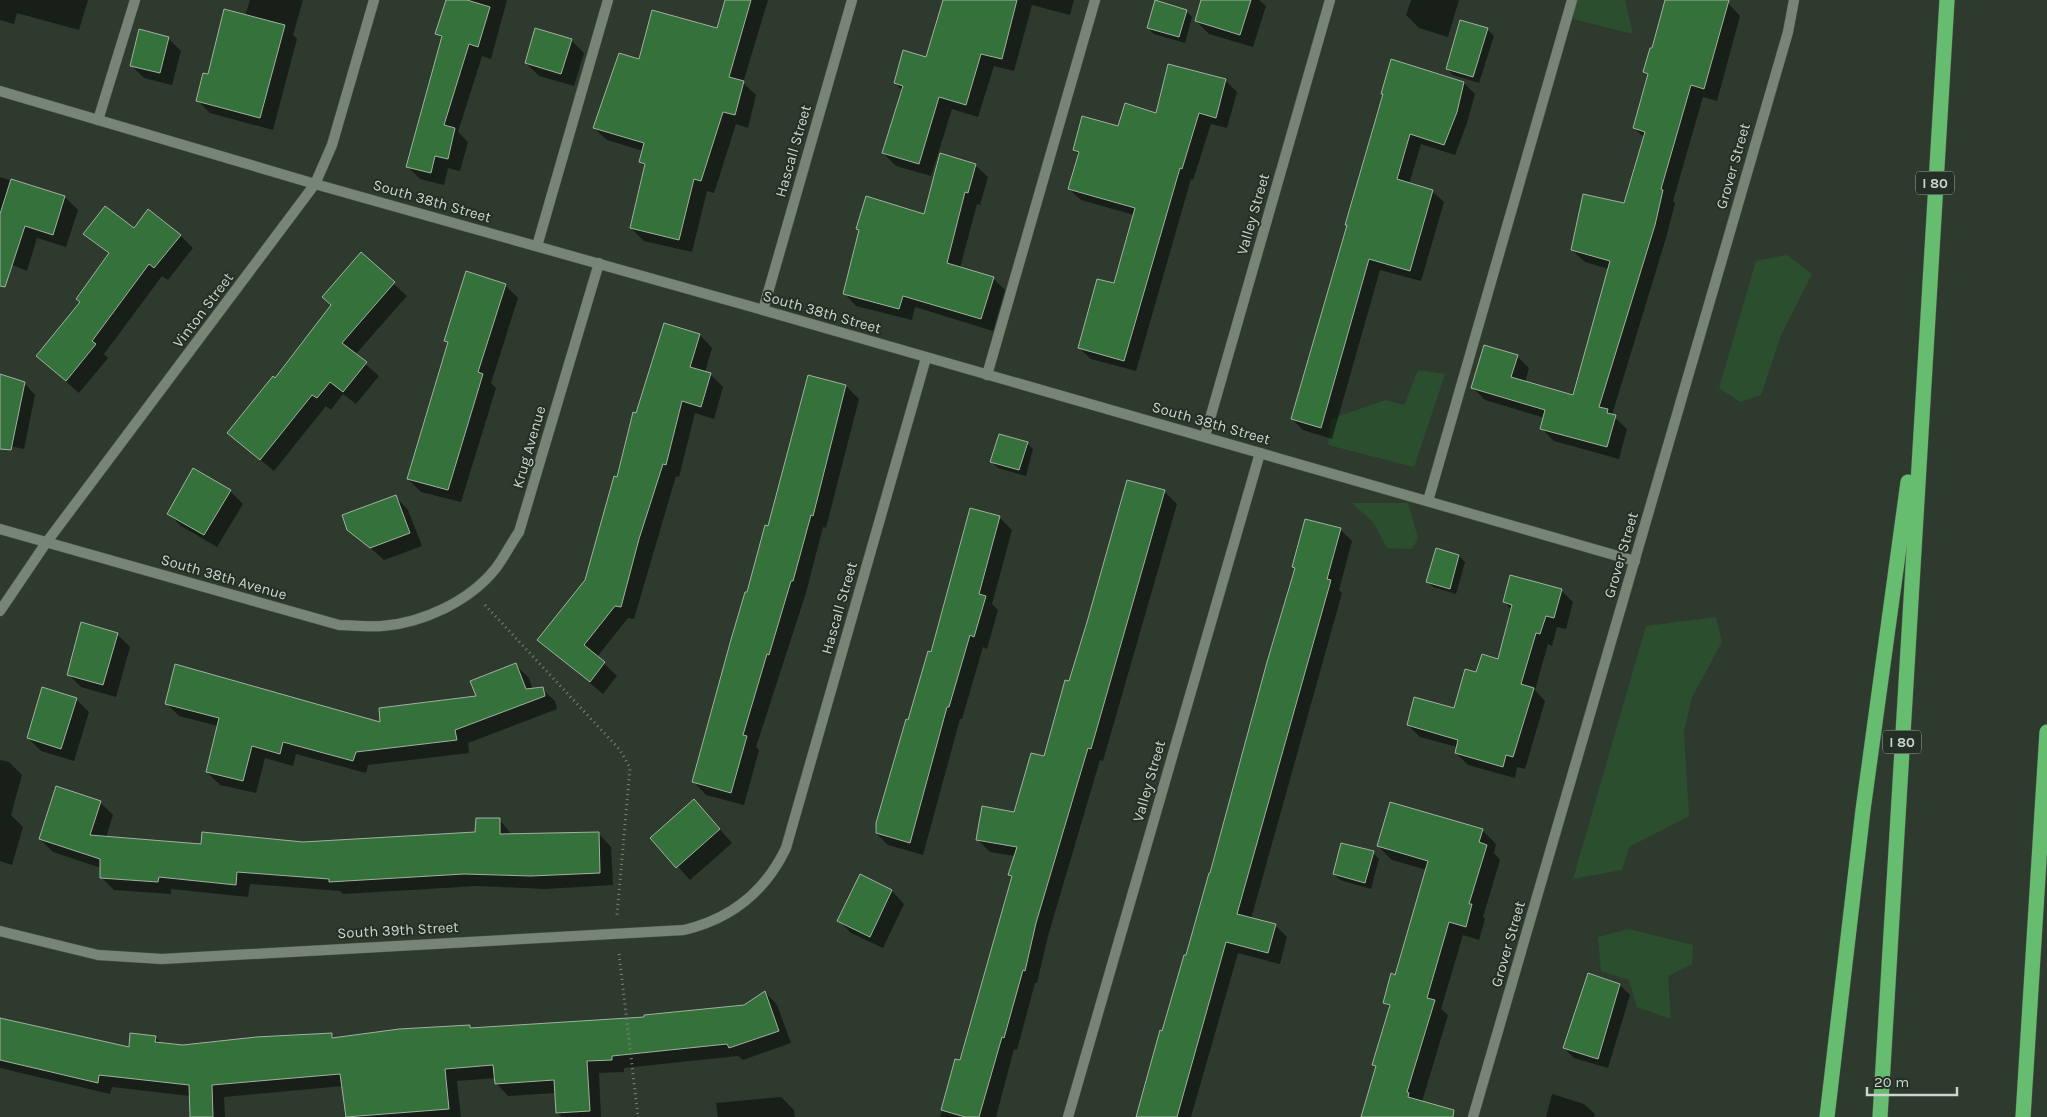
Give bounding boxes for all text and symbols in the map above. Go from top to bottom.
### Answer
street label: Hascall Street [771,102,815,199]
street label: Grover Street [1712,121,1754,211]
street label: Valley Street [1233,171,1273,257]
road number: I 80 [1916,172,1954,194]
street label: South 38th Street [371,176,494,227]
street label: Vinton Street [169,269,237,351]
street label: South 38th Street [761,287,884,338]
street label: South 38th Street [1150,398,1273,449]
street label: Krug Avenue [509,404,549,490]
street label: Grover Street [1600,510,1642,600]
street label: South 38th Avenue [159,550,289,604]
street label: Hascall Street [817,559,861,656]
road number: I 80 [1883,730,1921,754]
street label: Valley Street [1129,738,1169,824]
street label: Grover Street [1487,899,1529,989]
street label: South 39th Street [337,918,460,942]
scale bar [1867,1064,1957,1096]
text: 20 m [1874,1073,1909,1091]

